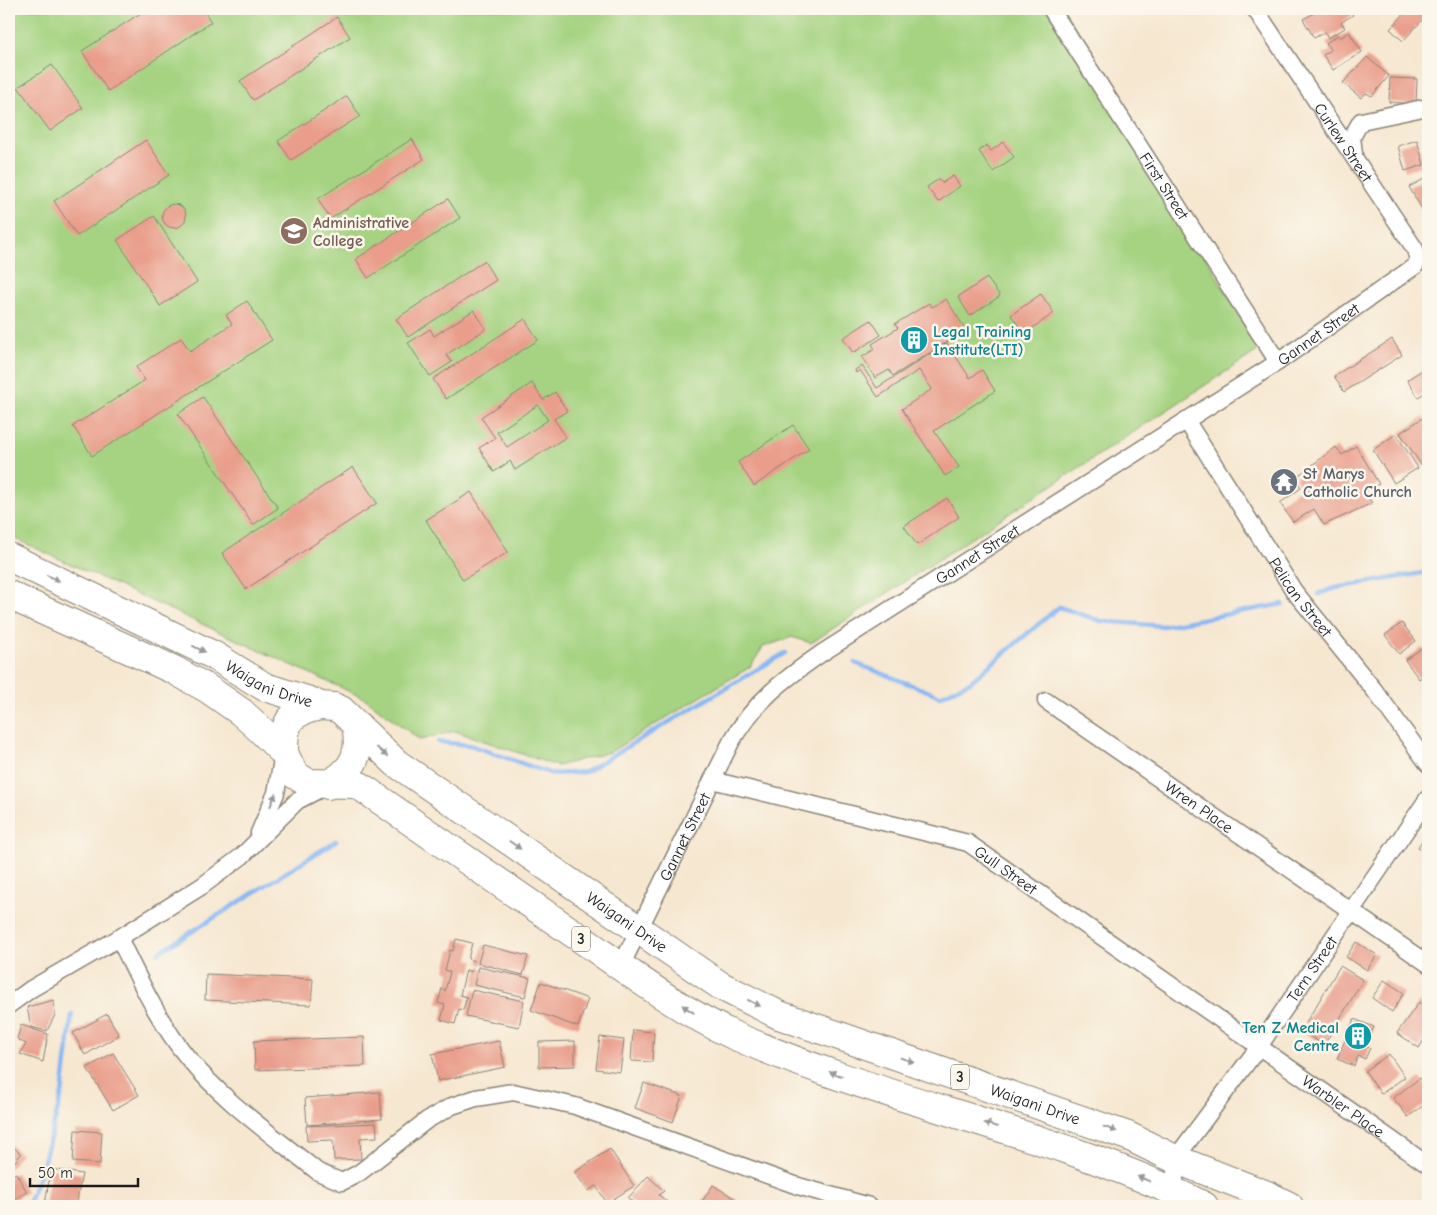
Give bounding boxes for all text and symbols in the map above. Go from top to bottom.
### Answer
street label: Curlew Street [1310,100,1376,186]
street label: First Street [1136,149,1192,223]
place label: Administrative College [313,214,409,250]
school or university icon: Administrative College [279,216,309,246]
street label: Gannet Street [1274,300,1363,369]
place label: Legal Training Institute(LTI) [933,323,1032,359]
building icon: Legal Training Institute(LTI) [899,325,929,355]
place label: St Marys Catholic Church [1303,465,1412,501]
temple icon: St Marys Catholic Church [1269,467,1299,497]
street label: Gannet Street [932,521,1023,588]
street label: Pelican Street [1265,554,1336,641]
one-way arrow [46,574,60,582]
one-way arrow [192,645,206,653]
street label: Waigani Drive [222,657,315,711]
one-way arrow [376,746,388,758]
street label: Wren Place [1161,778,1236,837]
street label: Gannet Street [656,790,715,884]
one-way arrow [269,792,277,807]
one-way arrow [508,840,522,850]
street label: Gull Street [971,842,1040,899]
street label: Waigani Drive [583,888,670,956]
road number: 3 [572,926,590,952]
street label: Tern Street [1284,933,1341,1006]
one-way arrow [747,1000,761,1008]
one-way arrow [681,1005,694,1014]
place label: Ten Z Medical Centre [1242,1019,1339,1055]
building icon: Ten Z Medical Centre [1343,1021,1373,1051]
one-way arrow [899,1056,914,1064]
road number: 3 [951,1064,969,1090]
one-way arrow [829,1070,844,1077]
street label: Warbler Place [1299,1072,1387,1142]
street label: Waigani Drive [988,1081,1082,1129]
one-way arrow [983,1121,998,1129]
one-way arrow [1103,1126,1117,1134]
scale bar [30,1155,138,1187]
text: 50 m [38,1164,73,1182]
one-way arrow [1136,1175,1151,1183]

